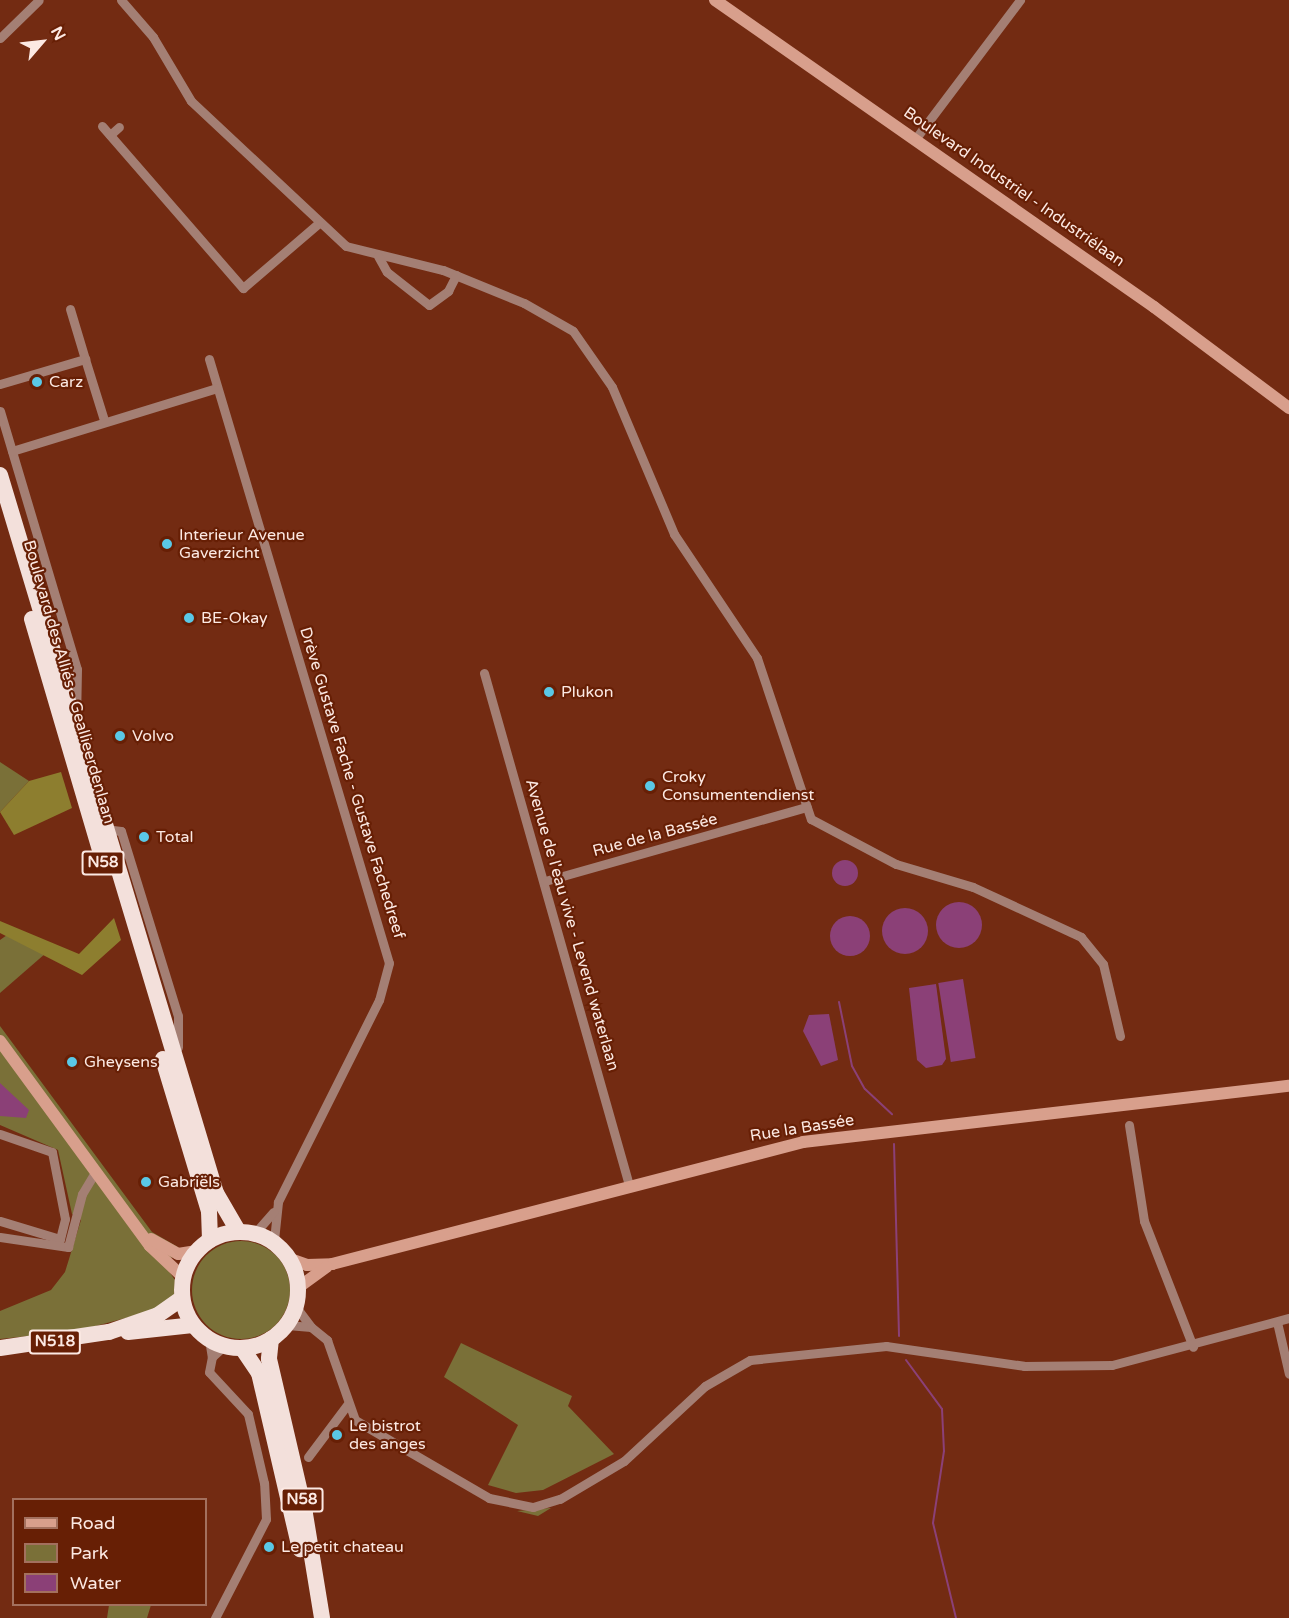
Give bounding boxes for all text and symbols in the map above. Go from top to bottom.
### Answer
north arrow [12,12,72,72]
text: N [46,23,70,44]
street label: Boulevard Industriel - Industriélaan [900,103,1128,271]
place label: Carz [49,372,83,392]
marker: Carz [30,375,44,389]
place label: Interieur Avenue Gaverzicht [179,525,304,563]
marker: Interieur Avenue Gaverzicht [160,537,174,551]
street label: Boulevard des Alliés - Geallieerdenlaan [19,538,119,826]
place label: BE-Okay [201,608,268,628]
marker: BE-Okay [182,611,196,625]
street label: Drève Gustave Fache - Gustave Fachedreef [295,625,409,941]
place label: Plukon [561,682,613,702]
marker: Plukon [542,685,556,699]
place label: Volvo [132,726,174,746]
marker: Volvo [113,729,127,743]
place label: Croky Consumentendienst [662,767,814,805]
street label: Avenue de l'eau vive - Levend waterlaan [521,777,623,1073]
marker: Croky Consumentendienst [643,779,657,793]
street label: Rue de la Bassée [591,809,719,861]
place label: Total [156,827,193,847]
marker: Total [137,830,151,844]
road number: N58 [80,851,126,875]
place label: Gheysens [84,1052,158,1072]
marker: Gheysens [65,1055,79,1069]
street label: Rue la Bassée [749,1110,855,1146]
place label: Gabriëls [158,1172,220,1192]
marker: Gabriëls [139,1175,153,1189]
road number: N518 [28,1330,82,1354]
place label: Le bistrot des anges [349,1416,426,1454]
marker: Le bistrot des anges [330,1428,344,1442]
road number: N58 [280,1488,324,1512]
legend [12,1498,207,1606]
text: Road [70,1512,115,1534]
place label: Le petit chateau [281,1537,404,1557]
marker: Le petit chateau [262,1540,276,1554]
text: Park [70,1542,108,1564]
text: Water [70,1572,121,1594]

